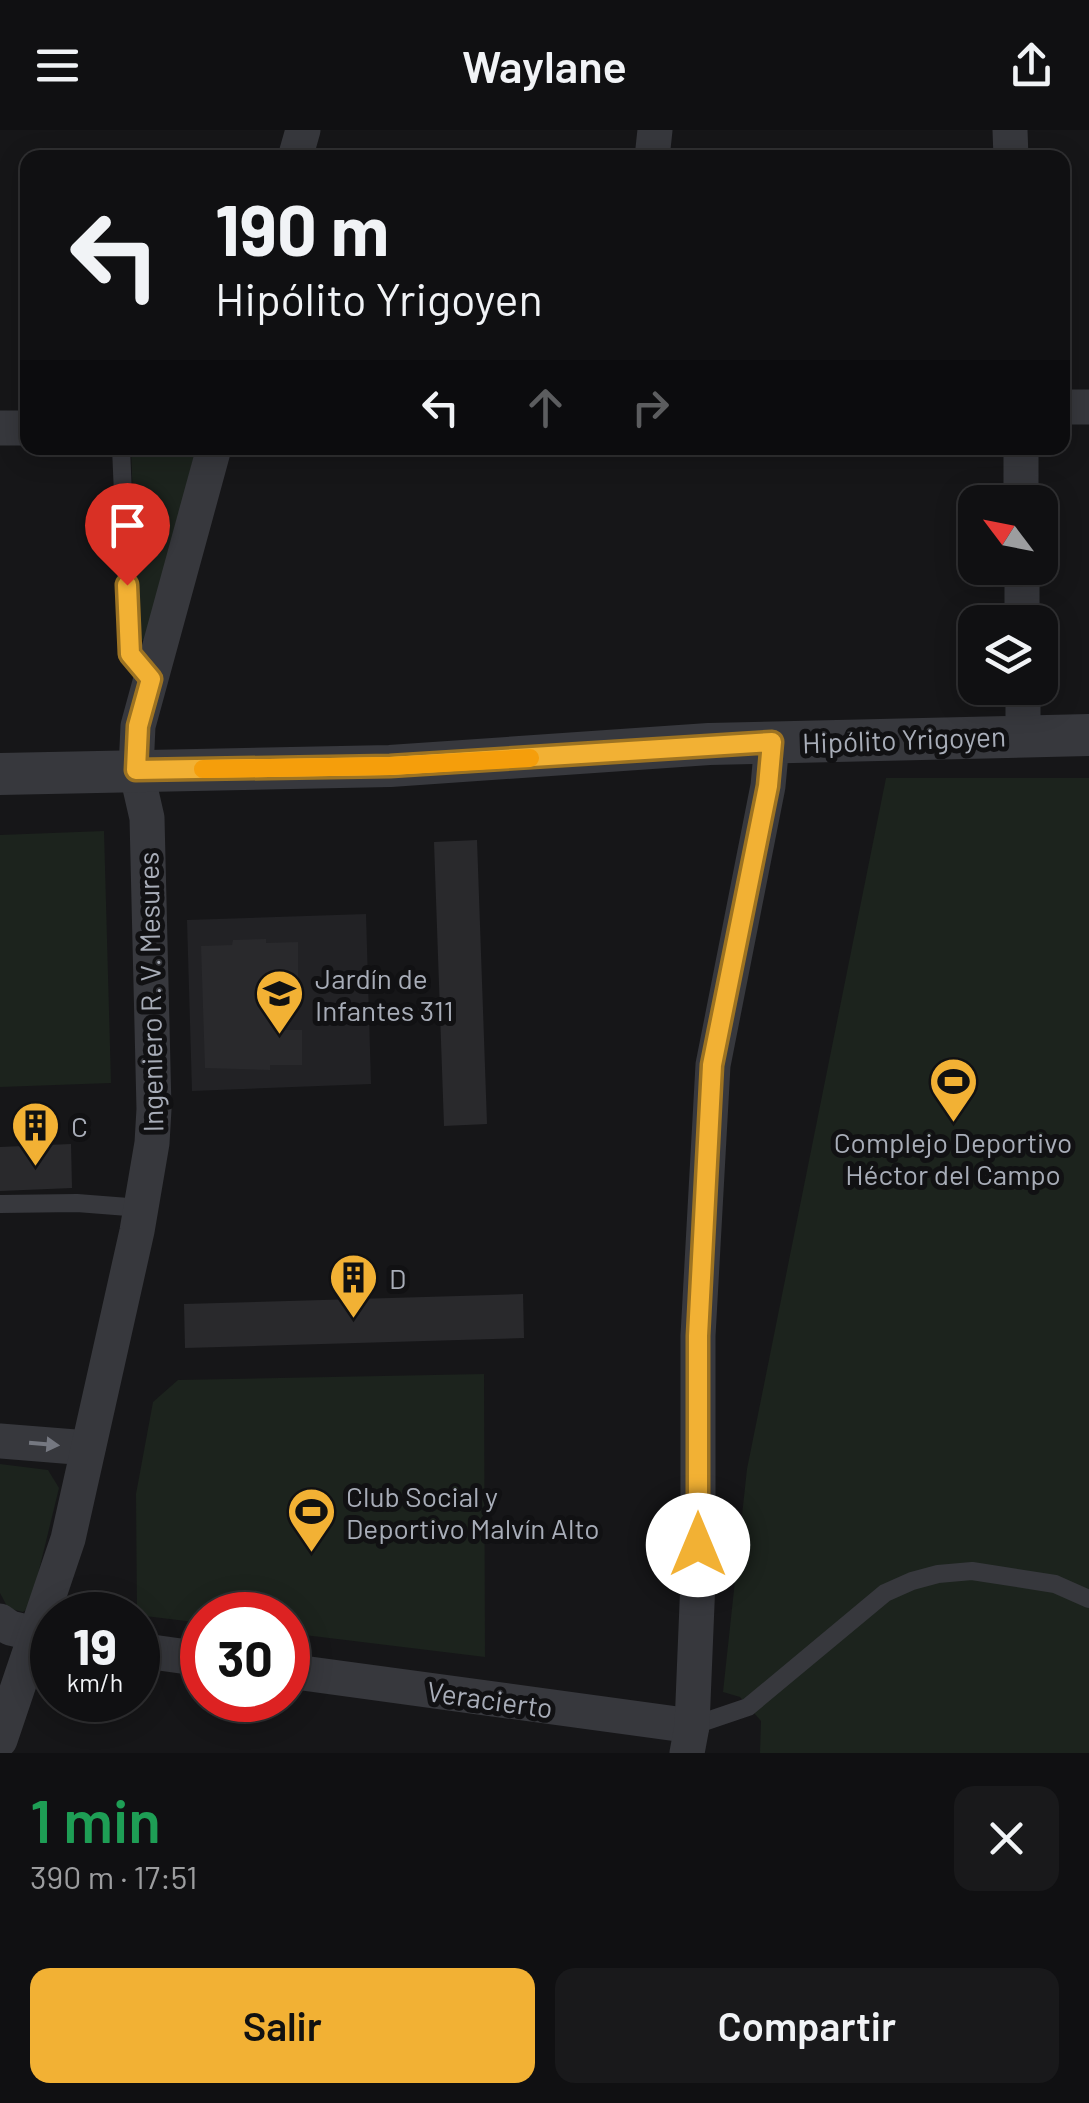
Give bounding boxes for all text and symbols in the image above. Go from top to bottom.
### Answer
icon: menu [30,38,85,93]
text: Waylane [462,38,627,92]
icon: share [1004,38,1059,93]
text: 190 m [215,186,389,270]
icon: left [50,190,180,320]
text: Hipólito Yrigoyen [215,271,543,325]
icon: left [413,380,468,435]
icon: ahead [518,380,573,435]
icon: right [623,380,678,435]
pin [85,483,170,586]
north arrow [958,485,1058,585]
map controls [958,485,1058,705]
icon: arrive [100,498,155,553]
button: layers [958,605,1058,705]
street label: Hipólito Yrigoyen [801,718,1007,760]
street label: Ingeniero R. V. Mesures [131,852,169,1132]
place label: Jardín de Infantes 311 [315,961,454,1027]
school or university icon: Jardín de Infantes 311 [254,968,306,1036]
sports icon: Complejo Deportivo Héctor del Campo [927,1056,979,1124]
building icon: C [10,1100,62,1168]
place label: C [71,1109,88,1143]
place label: Complejo Deportivo Héctor del Campo [834,1125,1072,1191]
building icon: D [328,1252,380,1320]
place label: D [389,1261,406,1295]
one-way arrow [29,1437,60,1453]
place label: Club Social y Deportivo Malvín Alto [346,1479,600,1545]
sports icon: Club Social y Deportivo Malvín Alto [285,1486,337,1554]
position arrow [646,1493,750,1597]
speed limit sign: 30 [180,1592,310,1722]
text: 19 [73,1615,117,1675]
text: km/h [67,1667,123,1697]
street label: Veracierto [425,1673,555,1725]
text: 1 min [30,1783,161,1855]
button: close [954,1786,1059,1891]
text: 390 m · 17:51 [30,1857,198,1895]
button: Salir [30,1968,535,2083]
button: Compartir [555,1968,1059,2083]

